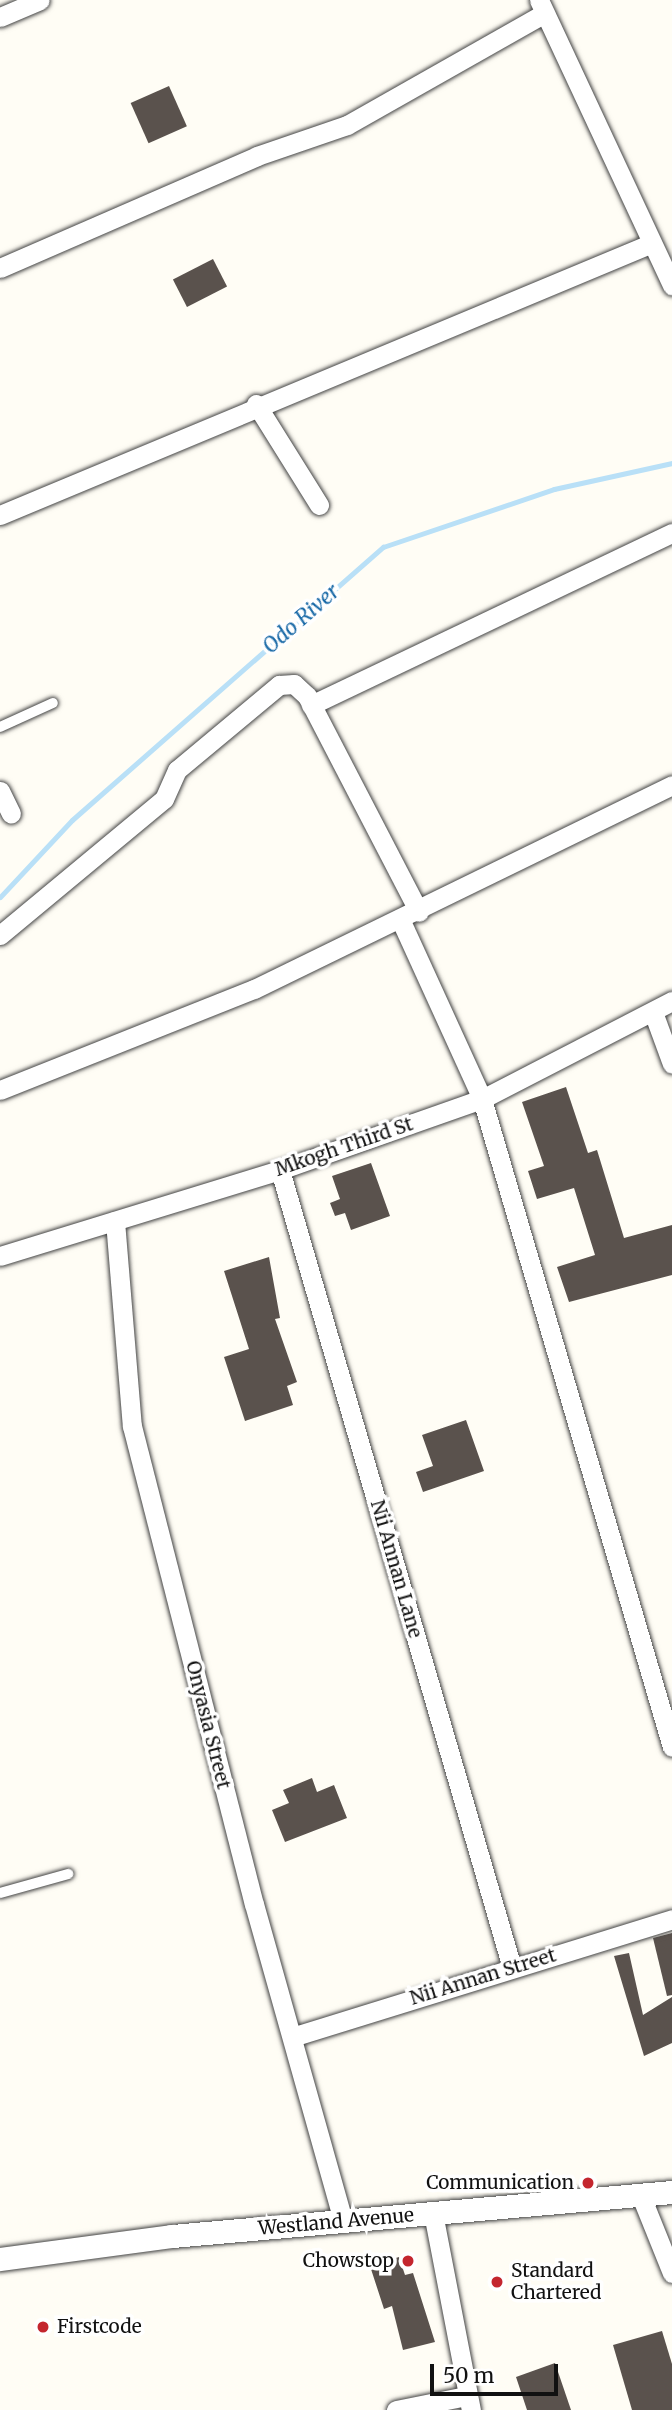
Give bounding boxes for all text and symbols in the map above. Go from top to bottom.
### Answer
water label: Odo River [258,579,344,659]
street label: Mkogh Third St [272,1113,416,1181]
street label: Nii Annan Lane [365,1497,427,1641]
street label: Onyasia Street [181,1658,235,1792]
street label: Nii Annan Street [407,1944,559,2010]
place label: Communication [426,2172,574,2194]
marker: Communication [580,2175,596,2191]
street label: Westland Avenue [257,2204,415,2240]
place label: Chowstop [303,2250,394,2272]
marker: Chowstop [400,2253,416,2269]
place label: Standard Chartered [511,2260,601,2304]
marker: Standard Chartered [489,2274,505,2290]
place label: Firstcode [57,2316,142,2338]
marker: Firstcode [35,2319,51,2335]
scale bar [434,2350,562,2394]
text: 50 m [443,2362,494,2389]

